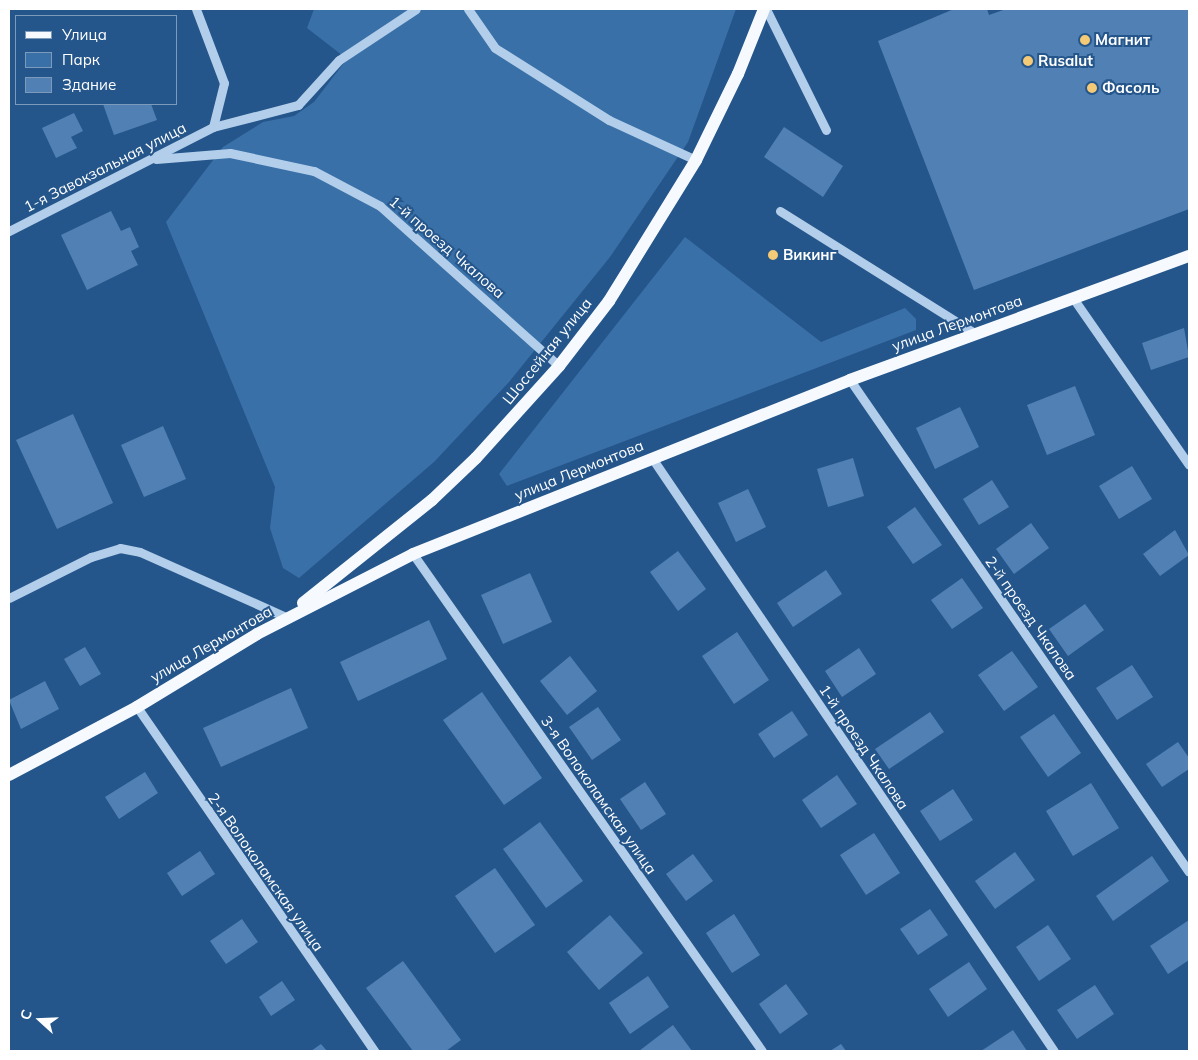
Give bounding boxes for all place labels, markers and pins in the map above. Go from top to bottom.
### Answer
place label: Магнит [1095,31,1150,49]
marker: Магнит [1079,34,1091,46]
place label: Rusalut [1038,52,1093,70]
marker: Rusalut [1022,55,1034,67]
place label: Фасоль [1102,79,1159,97]
marker: Фасоль [1086,82,1098,94]
place label: Викинг [783,246,837,264]
marker: Викинг [767,249,779,261]

